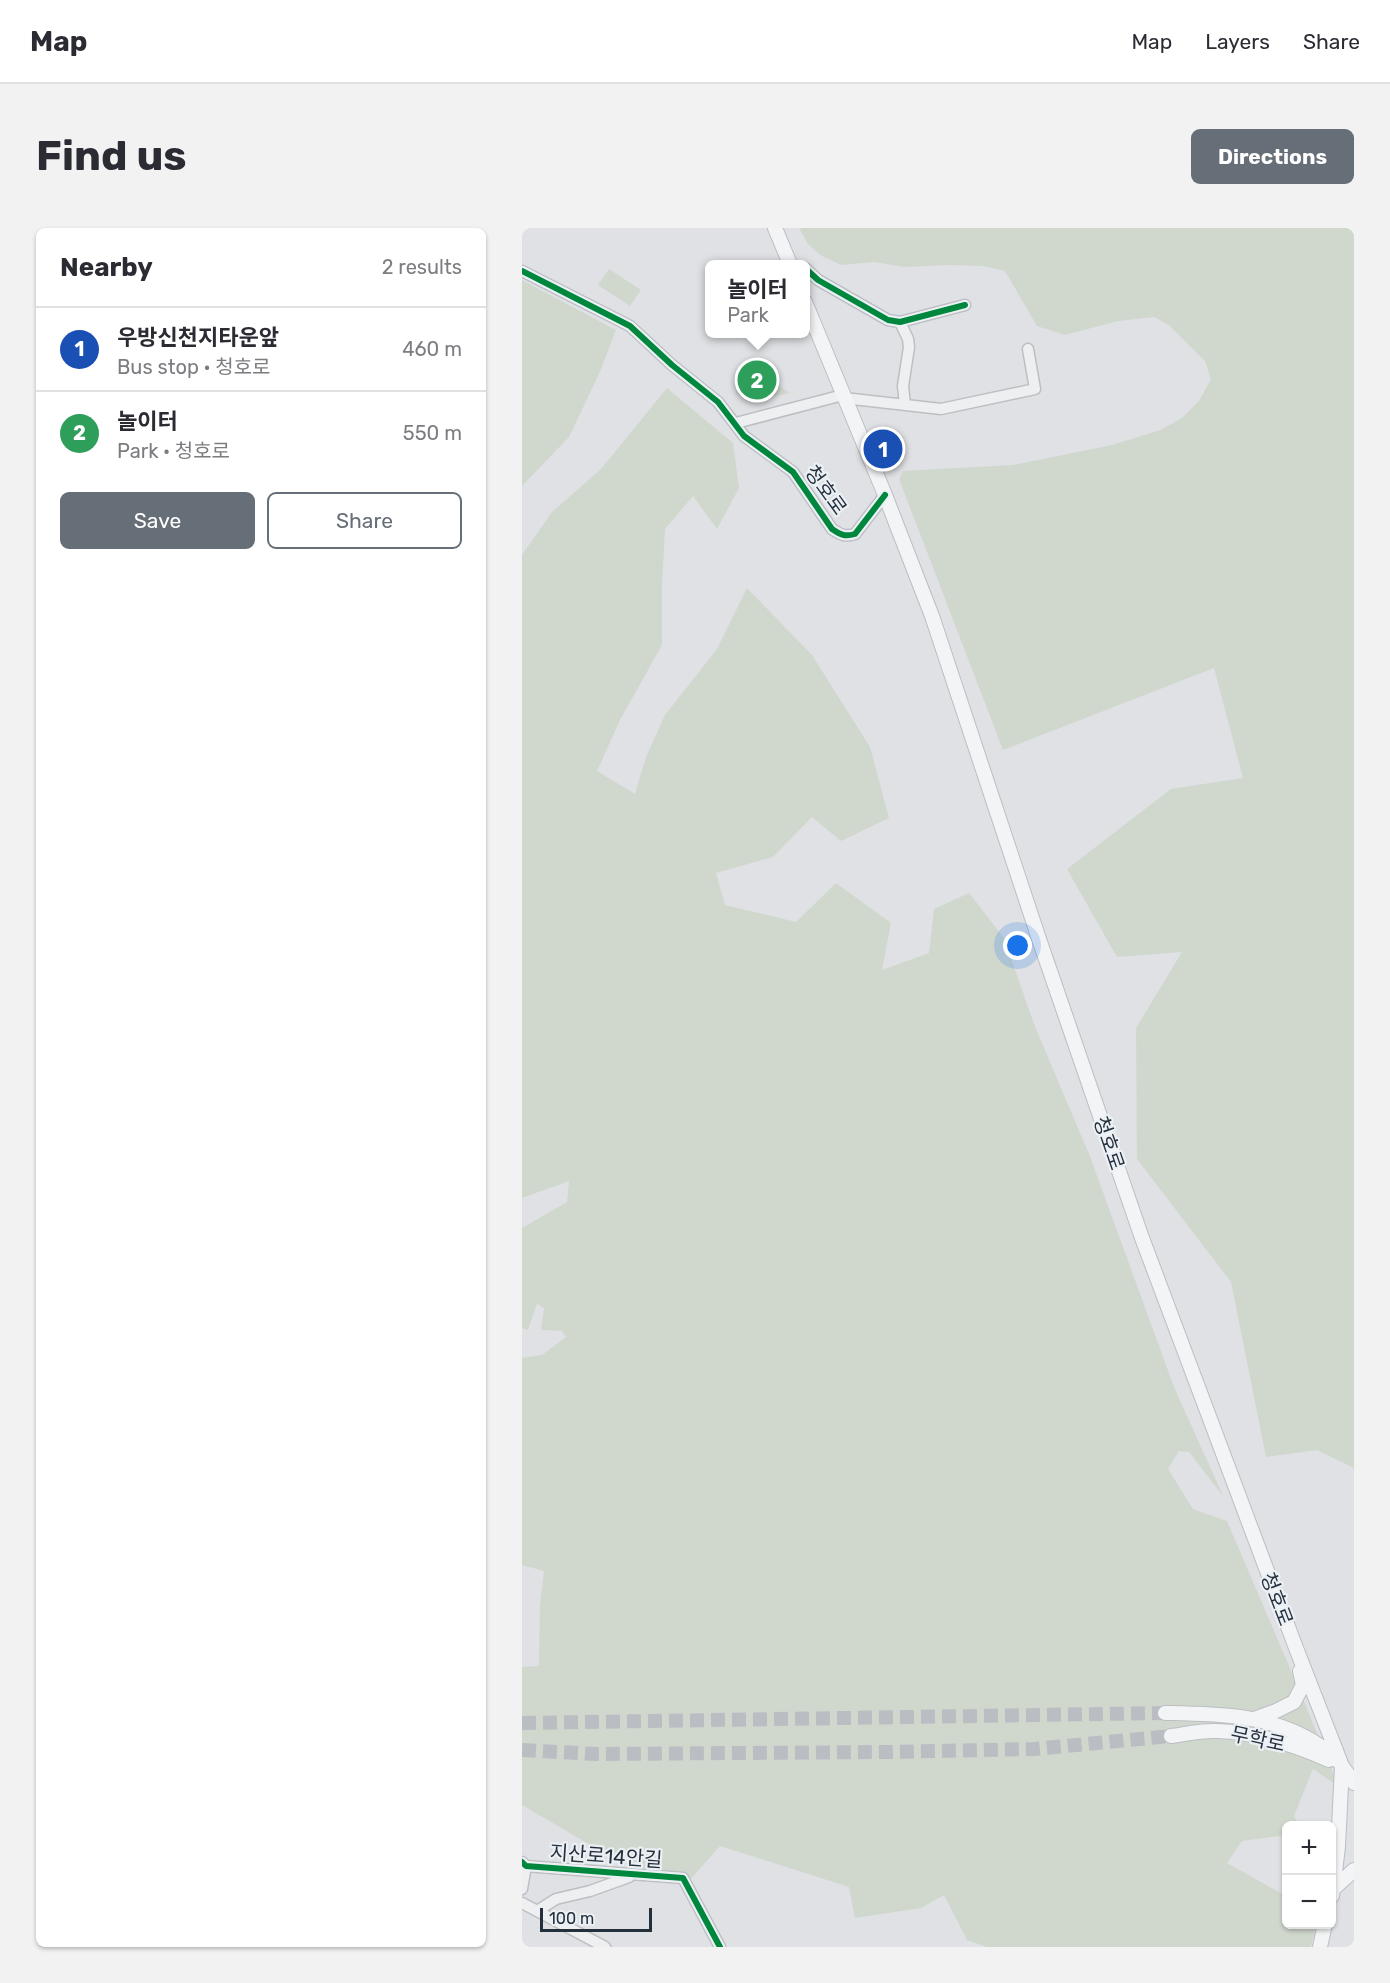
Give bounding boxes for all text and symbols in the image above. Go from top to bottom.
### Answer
text: Map [30,25,87,58]
text: Map [1131,29,1172,54]
text: Layers [1205,29,1270,54]
text: Share [1303,29,1360,54]
button: Directions [1191,129,1354,184]
text: Find us [36,131,187,181]
text: Nearby [60,252,153,283]
text: 2 results [382,255,462,279]
popup [705,260,810,338]
text: 놀이터 [727,276,788,303]
text: Park [727,303,769,327]
text: 우방신천지타운앞 [117,324,279,351]
text: 1 [75,337,84,361]
text: 460 m [402,337,462,361]
text: Bus stop · 청호로 [117,355,271,379]
pin: 2 [738,358,776,402]
text: 놀이터 [117,408,178,435]
text: 2 [73,421,86,445]
text: 550 m [403,421,462,445]
pin: 1 [864,426,902,472]
text: Park · 청호로 [117,439,230,463]
street label: 청호로 [800,461,852,519]
button: Save [60,492,255,549]
button: Share [267,492,462,549]
your location [1003,931,1032,960]
street label: 청호로 [1089,1113,1129,1173]
street label: 청호로 [1256,1569,1298,1629]
street label: 무학로 [1229,1722,1287,1756]
map controls [1282,1821,1336,1929]
button: + [1282,1821,1336,1875]
street label: 지산로14안길 [549,1840,663,1872]
button: − [1282,1875,1336,1929]
scale bar [540,1905,652,1932]
text: 100 m [549,1909,594,1928]

